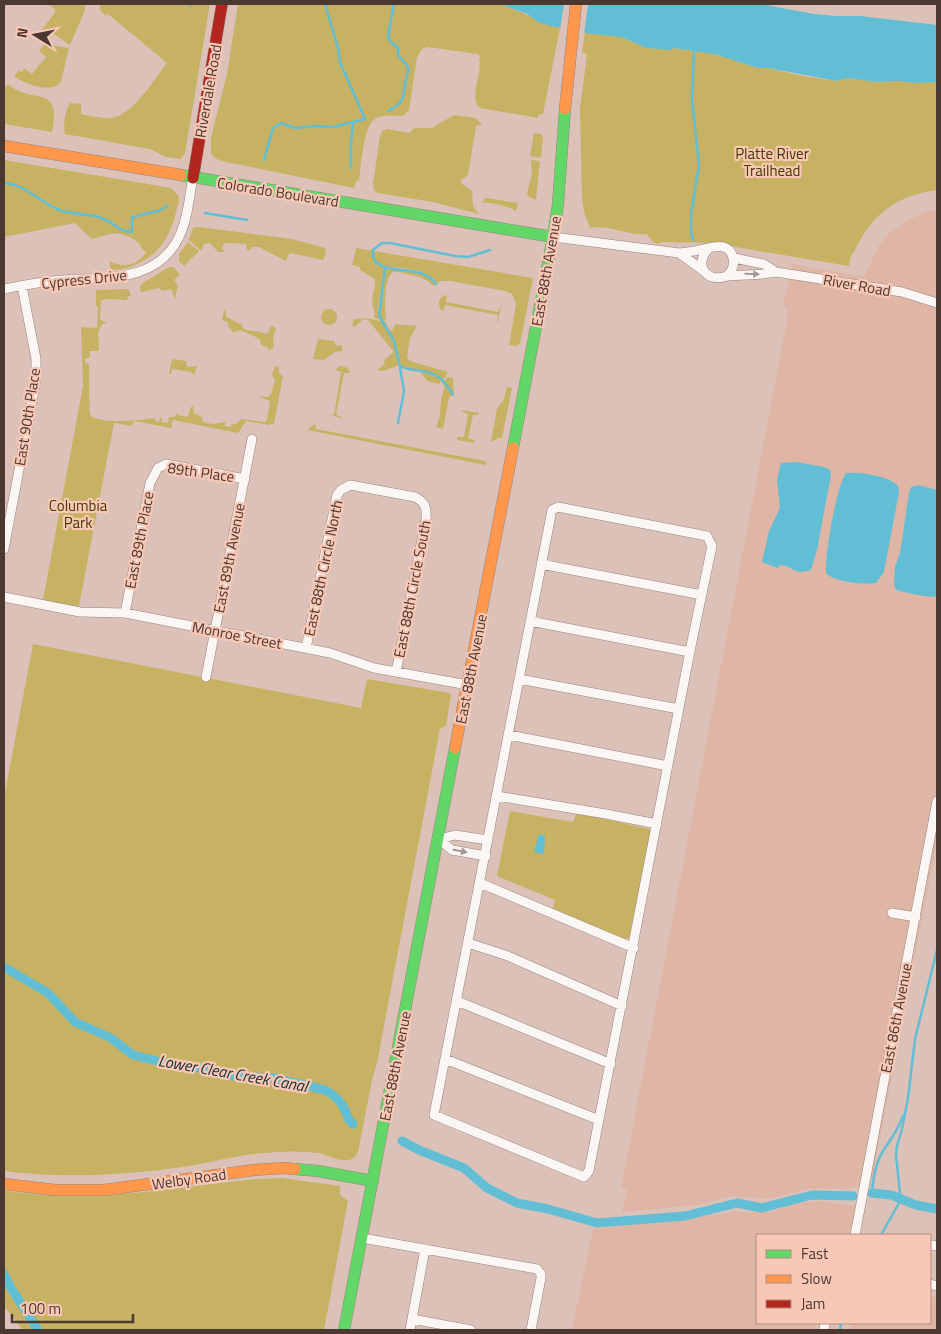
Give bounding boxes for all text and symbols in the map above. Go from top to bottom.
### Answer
north arrow [10,10,60,60]
text: N [11,26,33,39]
street label: Riverdale Road [188,42,228,140]
park label: Platte River Trailhead [735,142,809,182]
street label: Colorado Boulevard [216,171,340,213]
street label: East 88th Avenue [525,214,567,328]
street label: Cypress Drive [40,263,128,295]
street label: River Road [821,268,893,302]
one-way arrow [744,271,760,279]
street label: East 90th Place [8,366,46,468]
street label: 89th Place [166,456,236,488]
street label: East 89th Place [118,489,160,591]
park label: Columbia Park [49,494,108,534]
street label: East 88th Circle North [297,498,349,638]
street label: East 89th Avenue [207,501,251,615]
street label: East 88th Circle South [387,518,437,660]
street label: East 88th Avenue [449,612,493,726]
street label: Monroe Street [190,615,285,655]
one-way arrow [453,848,469,856]
street label: East 86th Avenue [874,961,918,1075]
street label: East 88th Avenue [373,1009,417,1123]
water label: Lower Clear Creek Canal [156,1048,311,1098]
street label: Welby Road [150,1162,228,1196]
legend [756,1234,931,1324]
text: Fast [801,1242,829,1265]
text: Slow [801,1267,832,1290]
scale bar [12,1292,134,1324]
text: Jam [801,1292,825,1315]
text: 100 m [20,1297,61,1320]

